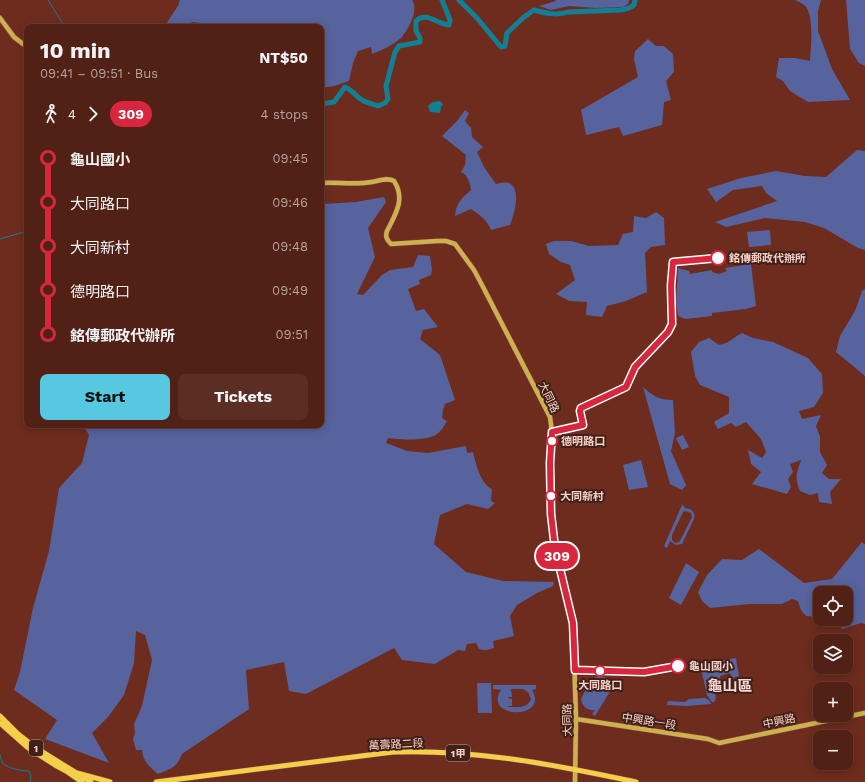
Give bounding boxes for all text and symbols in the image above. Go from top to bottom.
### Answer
text: 10 min [40,38,111,63]
text: NT$50 [259,49,308,67]
text: 09:41 – 09:51 · Bus [40,66,158,81]
icon: walk [40,103,62,125]
icon: forward [82,103,104,125]
text: 309 [118,106,144,122]
text: 4 [68,107,76,122]
text: 4 stops [261,107,308,122]
text: 龜山國小 [70,151,130,169]
text: 09:45 [273,151,308,166]
text: 大同路口 [70,195,130,213]
text: 09:46 [272,195,308,210]
text: 大同新村 [70,239,130,257]
text: 09:48 [272,239,308,254]
marker: 銘傳郵政代辦所 [710,250,726,266]
place label: 銘傳郵政代辦所 [729,252,806,265]
text: 德明路口 [70,283,130,301]
text: 09:49 [272,283,308,298]
text: 銘傳郵政代辦所 [70,327,175,345]
text: 09:51 [275,327,308,342]
button: Start [40,374,170,420]
button: Tickets [178,374,308,420]
street label: 大同路 [535,380,562,415]
marker: 德明路口 [546,435,558,447]
place label: 德明路口 [561,435,605,448]
marker: 大同新村 [545,490,557,502]
place label: 大同新村 [560,490,604,503]
line badge: 309 [534,543,580,569]
text: 309 [544,548,570,564]
map controls [813,586,853,770]
button: locate [813,586,853,626]
button: layers [813,634,853,674]
marker: 龜山國小 [670,658,686,674]
place label: 龜山國小 [689,660,733,673]
marker: 大同路口 [594,665,606,677]
district label: 龜山區 [707,677,753,695]
place label: 大同路口 [578,679,622,692]
button: + [813,682,853,722]
street label: 大同路 [561,703,574,737]
street label: 中興路一段 [621,711,677,732]
street label: 中興路 [762,712,797,731]
button: − [813,730,853,770]
street label: 萬壽路二段 [368,737,424,752]
road number: 1 [29,740,43,756]
road number: 1甲 [446,745,470,761]

